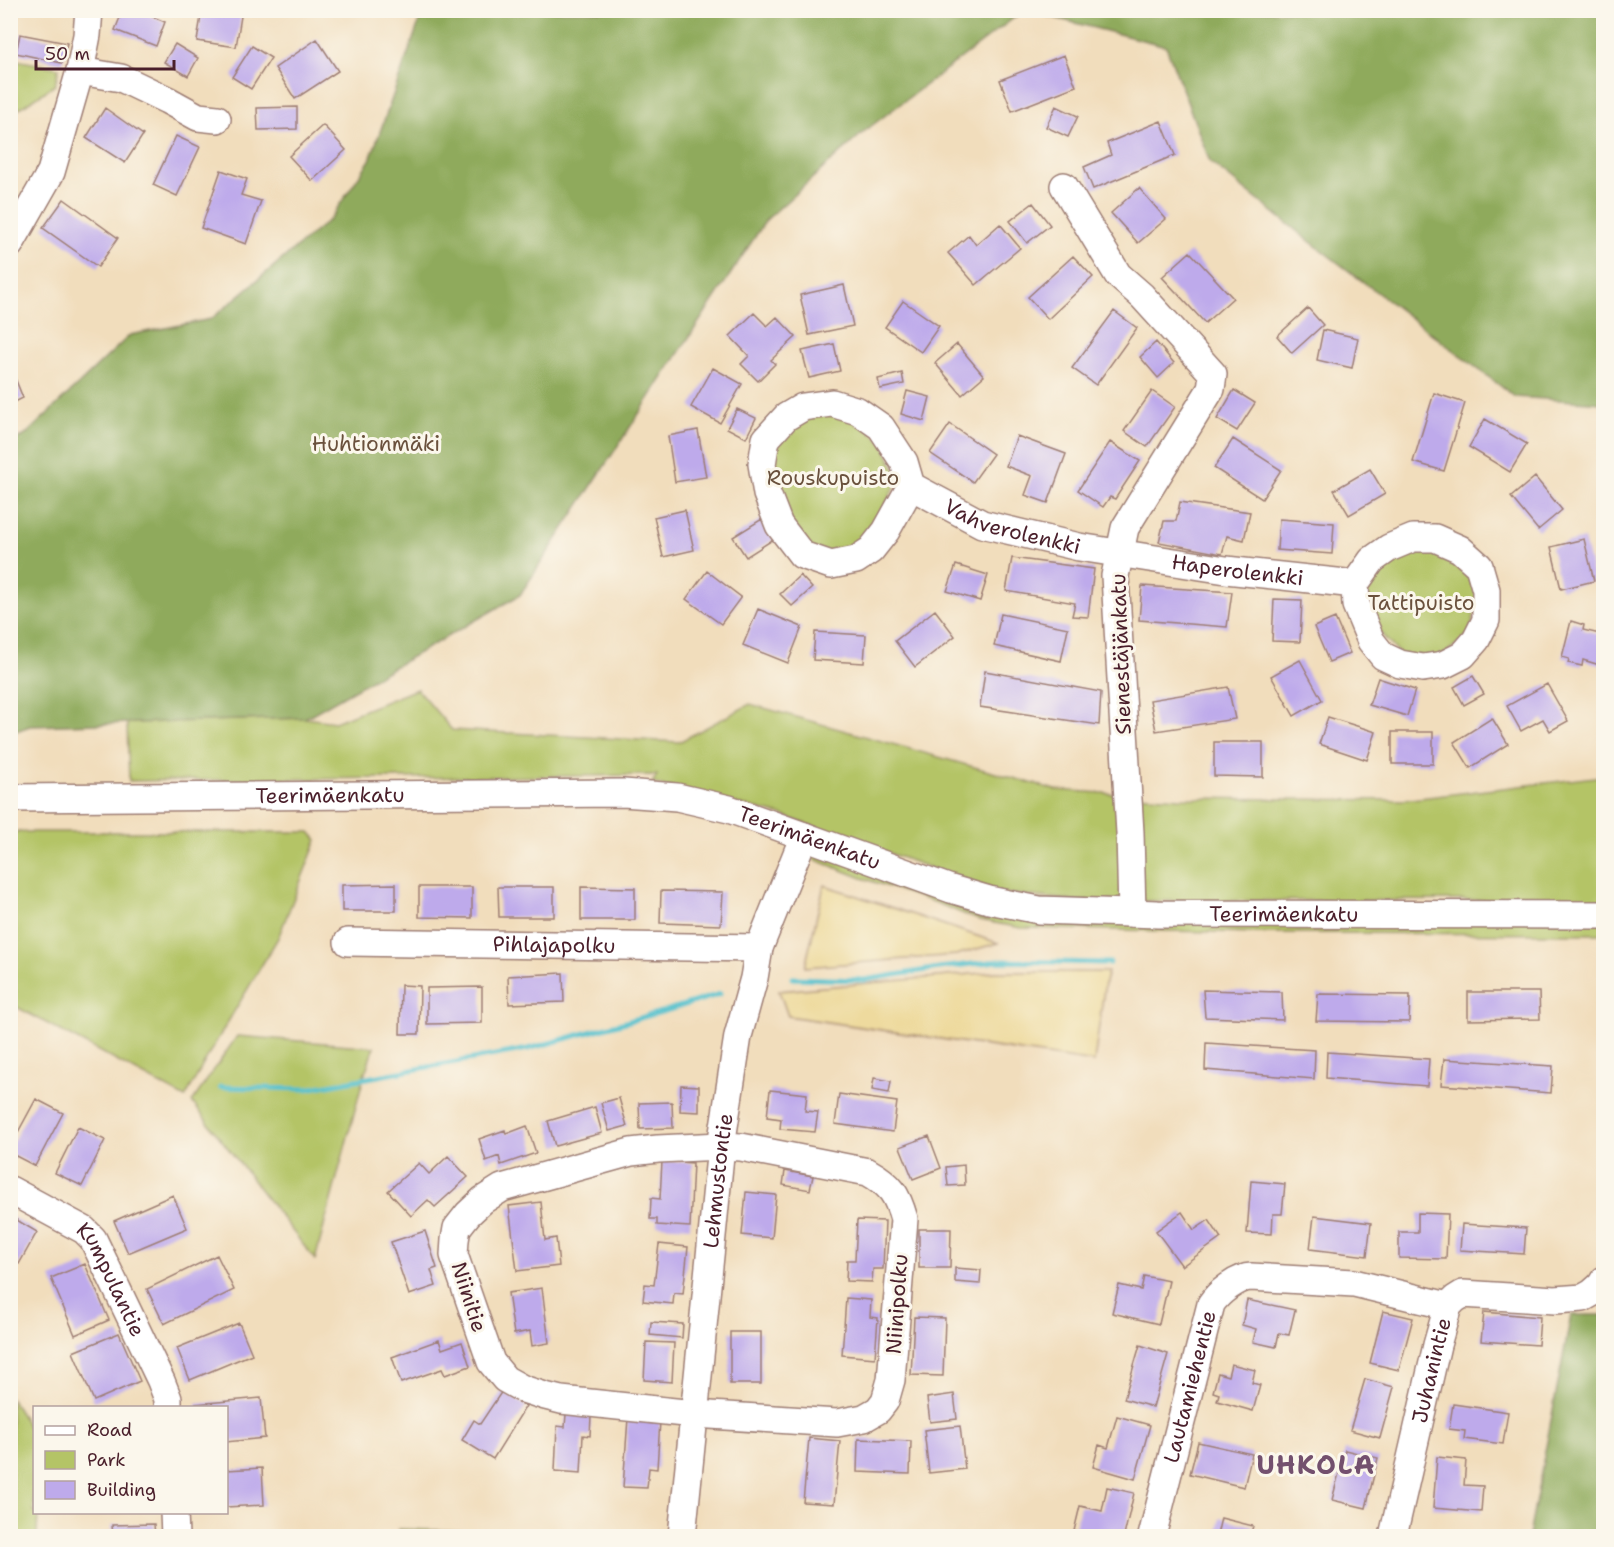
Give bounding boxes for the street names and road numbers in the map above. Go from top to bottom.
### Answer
street label: Vahverolenkki [939,492,1083,561]
street label: Haperolenkki [1170,548,1305,592]
street label: Sienestäjänkatu [1104,573,1138,735]
street label: Teerimäenkatu [255,781,405,810]
street label: Teerimäenkatu [734,800,884,876]
street label: Teerimäenkatu [1209,900,1358,928]
street label: Pihlajapolku [492,930,616,960]
street label: Lehmustontie [697,1111,740,1250]
street label: Kumpulantie [70,1216,152,1341]
street label: Niinipolku [880,1253,914,1355]
street label: Niinitie [445,1258,493,1336]
street label: Lautamiehentie [1157,1307,1223,1466]
street label: Juhanintie [1405,1314,1458,1426]

